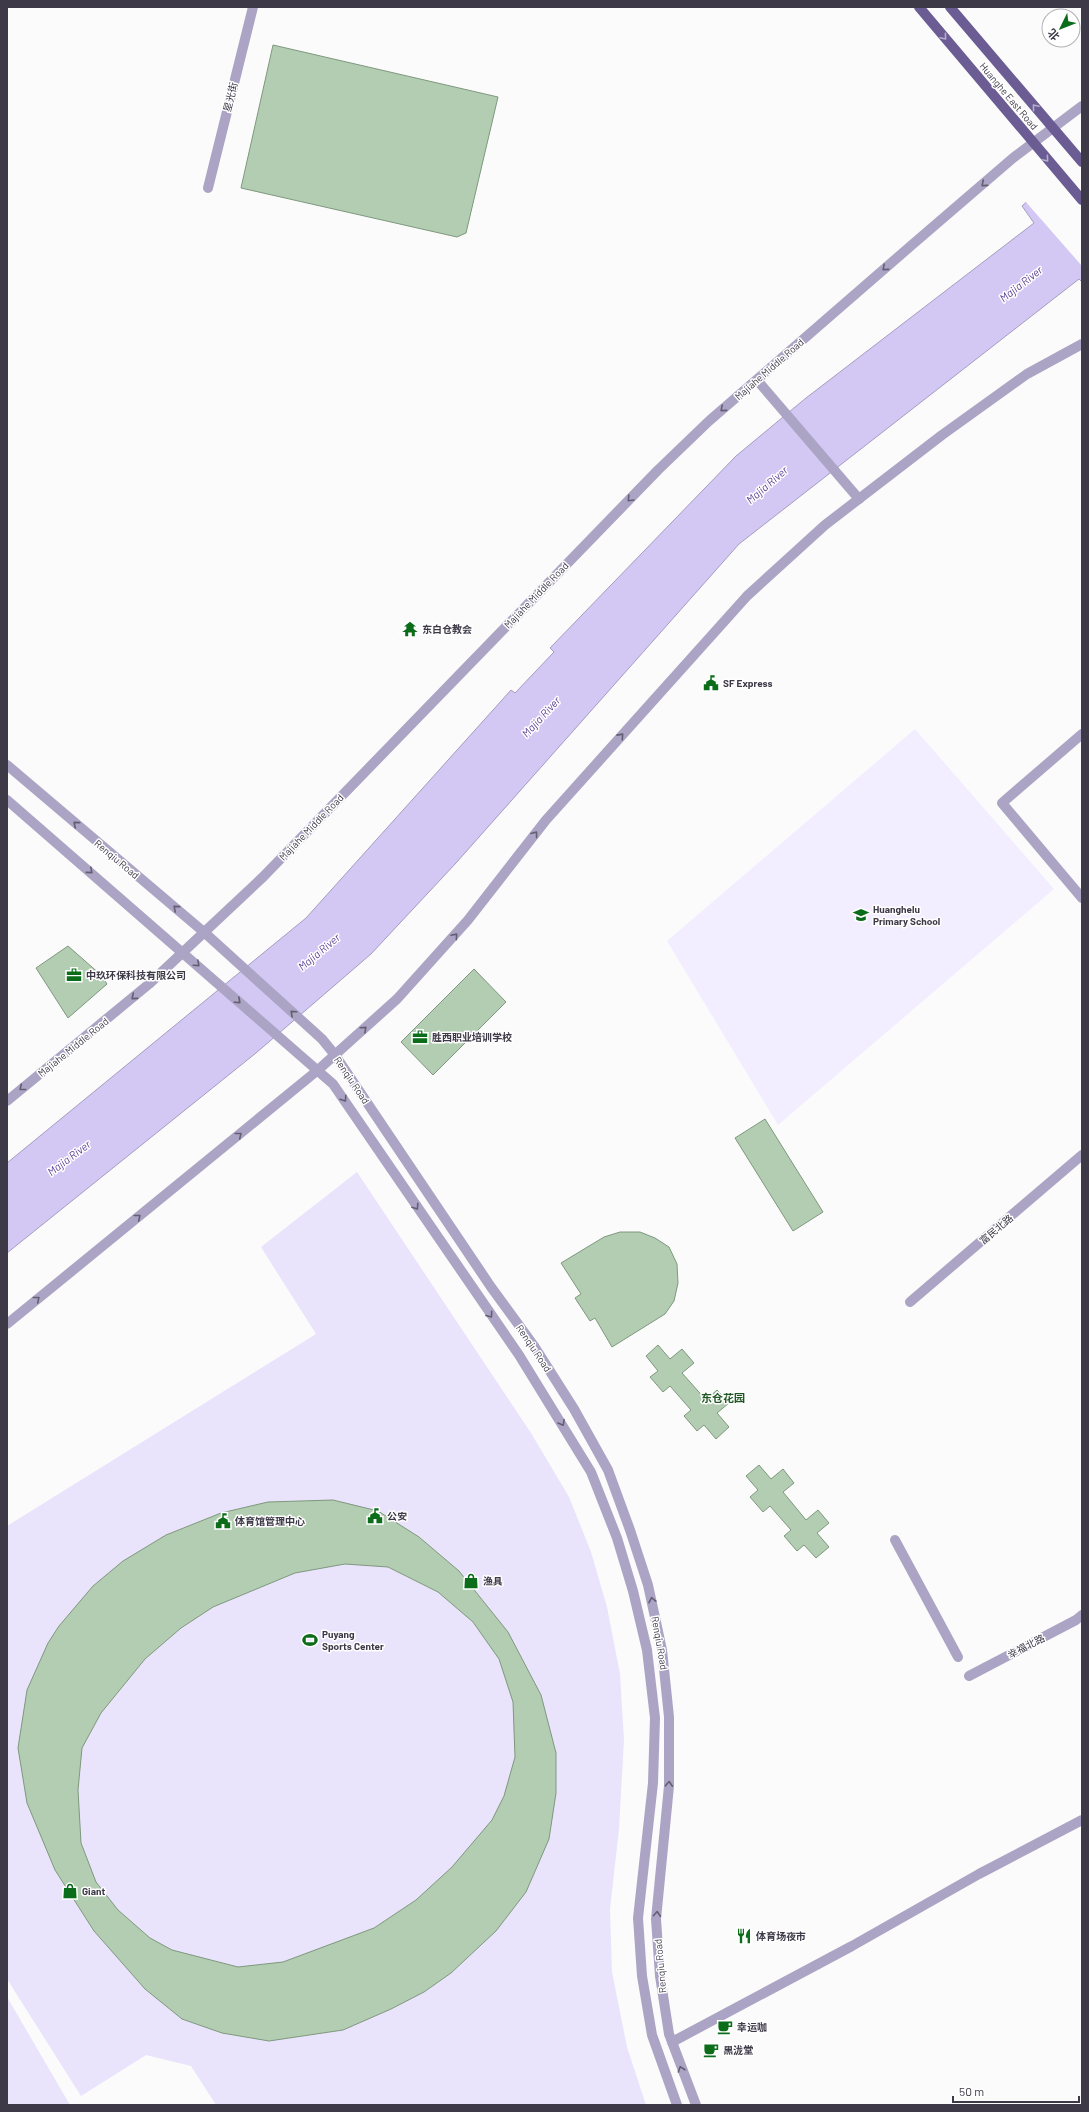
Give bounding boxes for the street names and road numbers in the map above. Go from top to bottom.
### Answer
street label: Huanghe East Road [977,60,1041,132]
street label: 星光街 [221,81,239,113]
street label: Majiahe Middle Road [732,336,806,402]
street label: Majiahe Middle Road [501,559,571,631]
street label: Majiahe Middle Road [276,791,346,863]
street label: Renqiu Road [92,837,142,881]
street label: Majiahe Middle Road [35,1015,111,1079]
street label: Renqiu Road [332,1054,372,1106]
street label: 富民北路 [977,1212,1015,1246]
street label: Renqiu Road [514,1322,554,1374]
street label: Renqiu Road [649,1615,671,1671]
street label: 幸福北路 [1005,1632,1047,1660]
street label: Renqiu Road [652,1938,668,1994]

